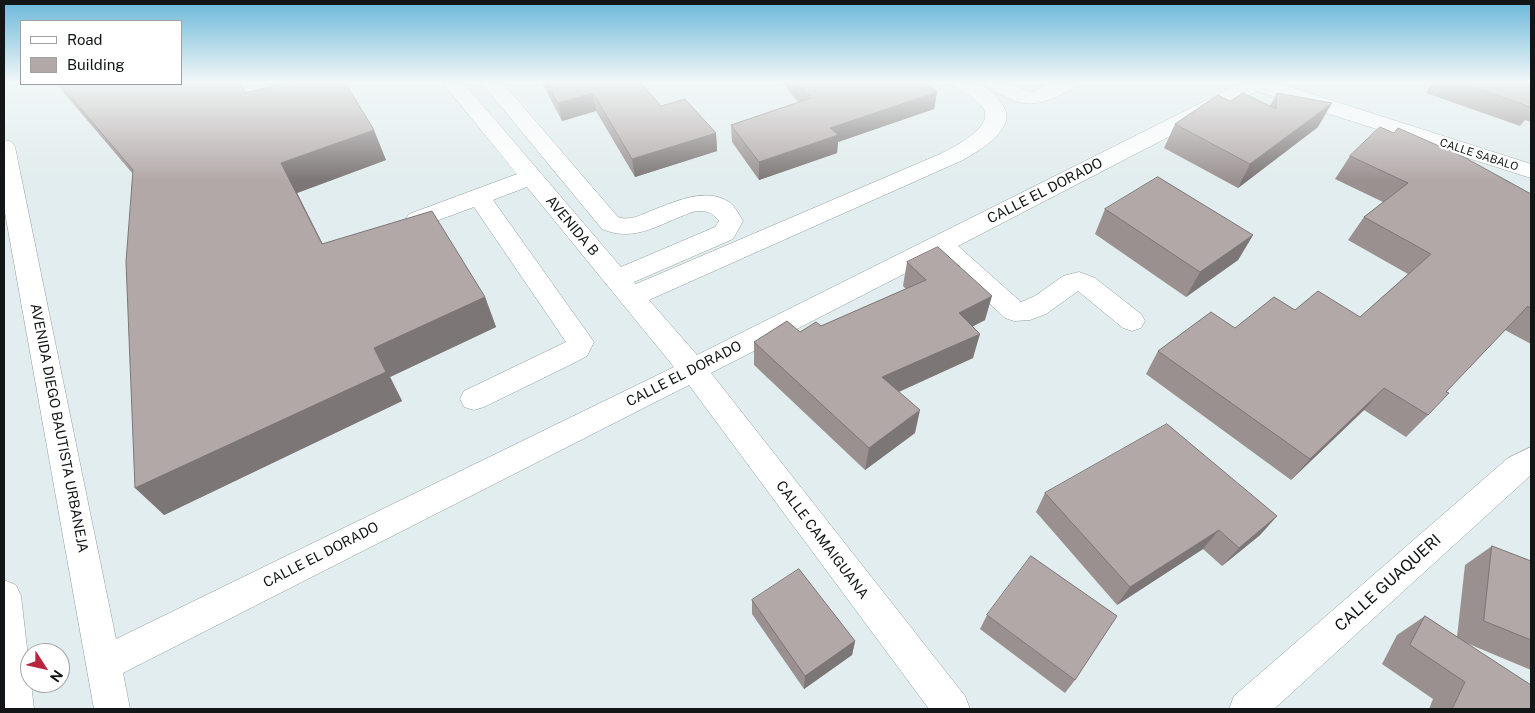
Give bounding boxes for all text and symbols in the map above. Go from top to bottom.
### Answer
legend [20,20,182,85]
text: Road [67,31,103,48]
text: Building [67,56,125,73]
street label: CALLE SABALO [1438,136,1520,174]
street label: CALLE EL DORADO [984,155,1106,227]
street label: AVENIDA B [542,193,602,259]
street label: AVENIDA DIEGO BAUTISTA URBANEJA [27,302,91,554]
street label: CALLE EL DORADO [623,338,745,410]
street label: CALLE CAMAIGUANA [772,478,872,602]
street label: CALLE EL DORADO [260,519,382,591]
street label: CALLE GUAQUERI [1331,530,1445,636]
north arrow [20,643,70,693]
text: N [47,667,66,685]

